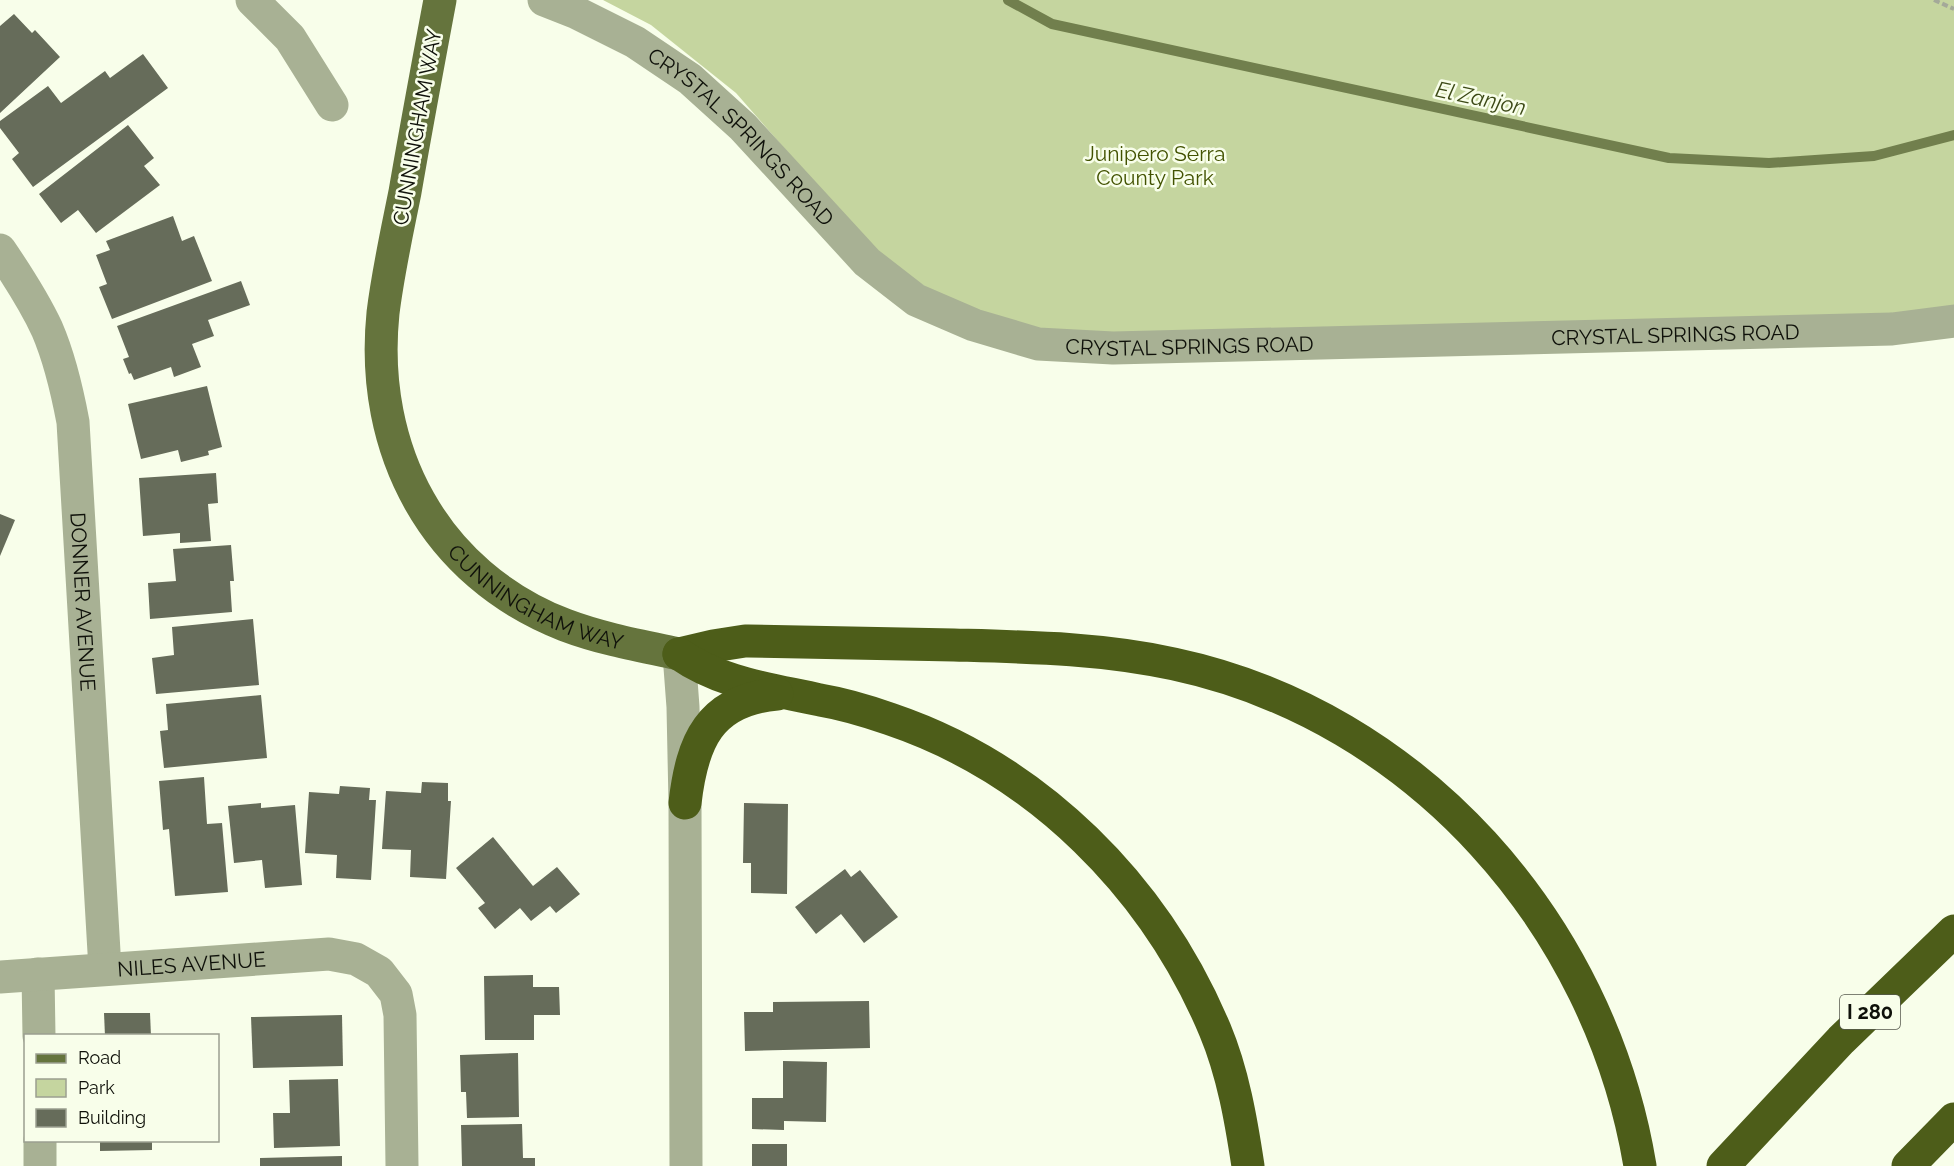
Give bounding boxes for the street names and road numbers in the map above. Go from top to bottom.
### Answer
street label: CUNNINGHAM WAY [387,27,447,227]
street label: CRYSTAL SPRINGS ROAD [643,42,839,230]
street label: CRYSTAL SPRINGS ROAD [1551,319,1800,350]
street label: CRYSTAL SPRINGS ROAD [1065,331,1314,361]
street label: DONNER AVENUE [66,512,101,692]
street label: CUNNINGHAM WAY [443,539,626,654]
street label: NILES AVENUE [116,946,267,981]
road number: I 280 [1840,995,1900,1029]

